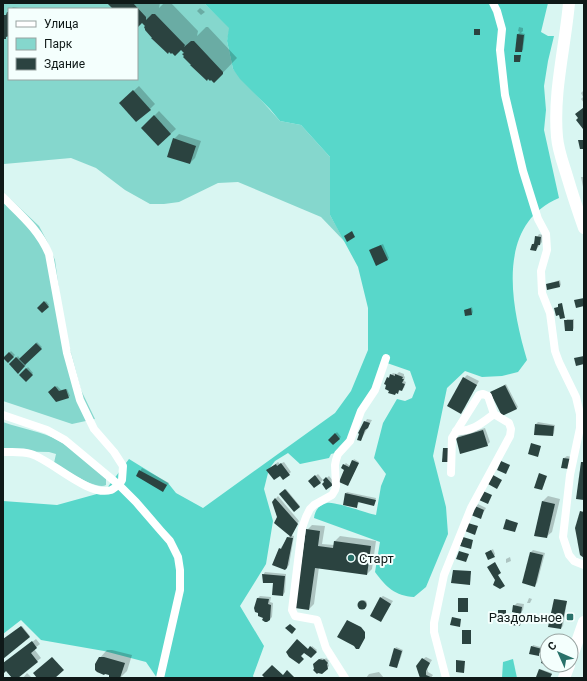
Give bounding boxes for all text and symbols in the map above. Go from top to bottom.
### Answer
legend [8,8,138,80]
text: Улица [44,17,79,31]
text: Парк [44,37,73,51]
text: Здание [44,57,85,71]
place label: Старт [359,551,394,566]
marker: Старт [346,553,356,563]
place label: Раздольное [489,610,562,625]
marker: Раздольное [565,612,575,622]
north arrow [539,633,579,673]
text: С [545,639,559,653]

